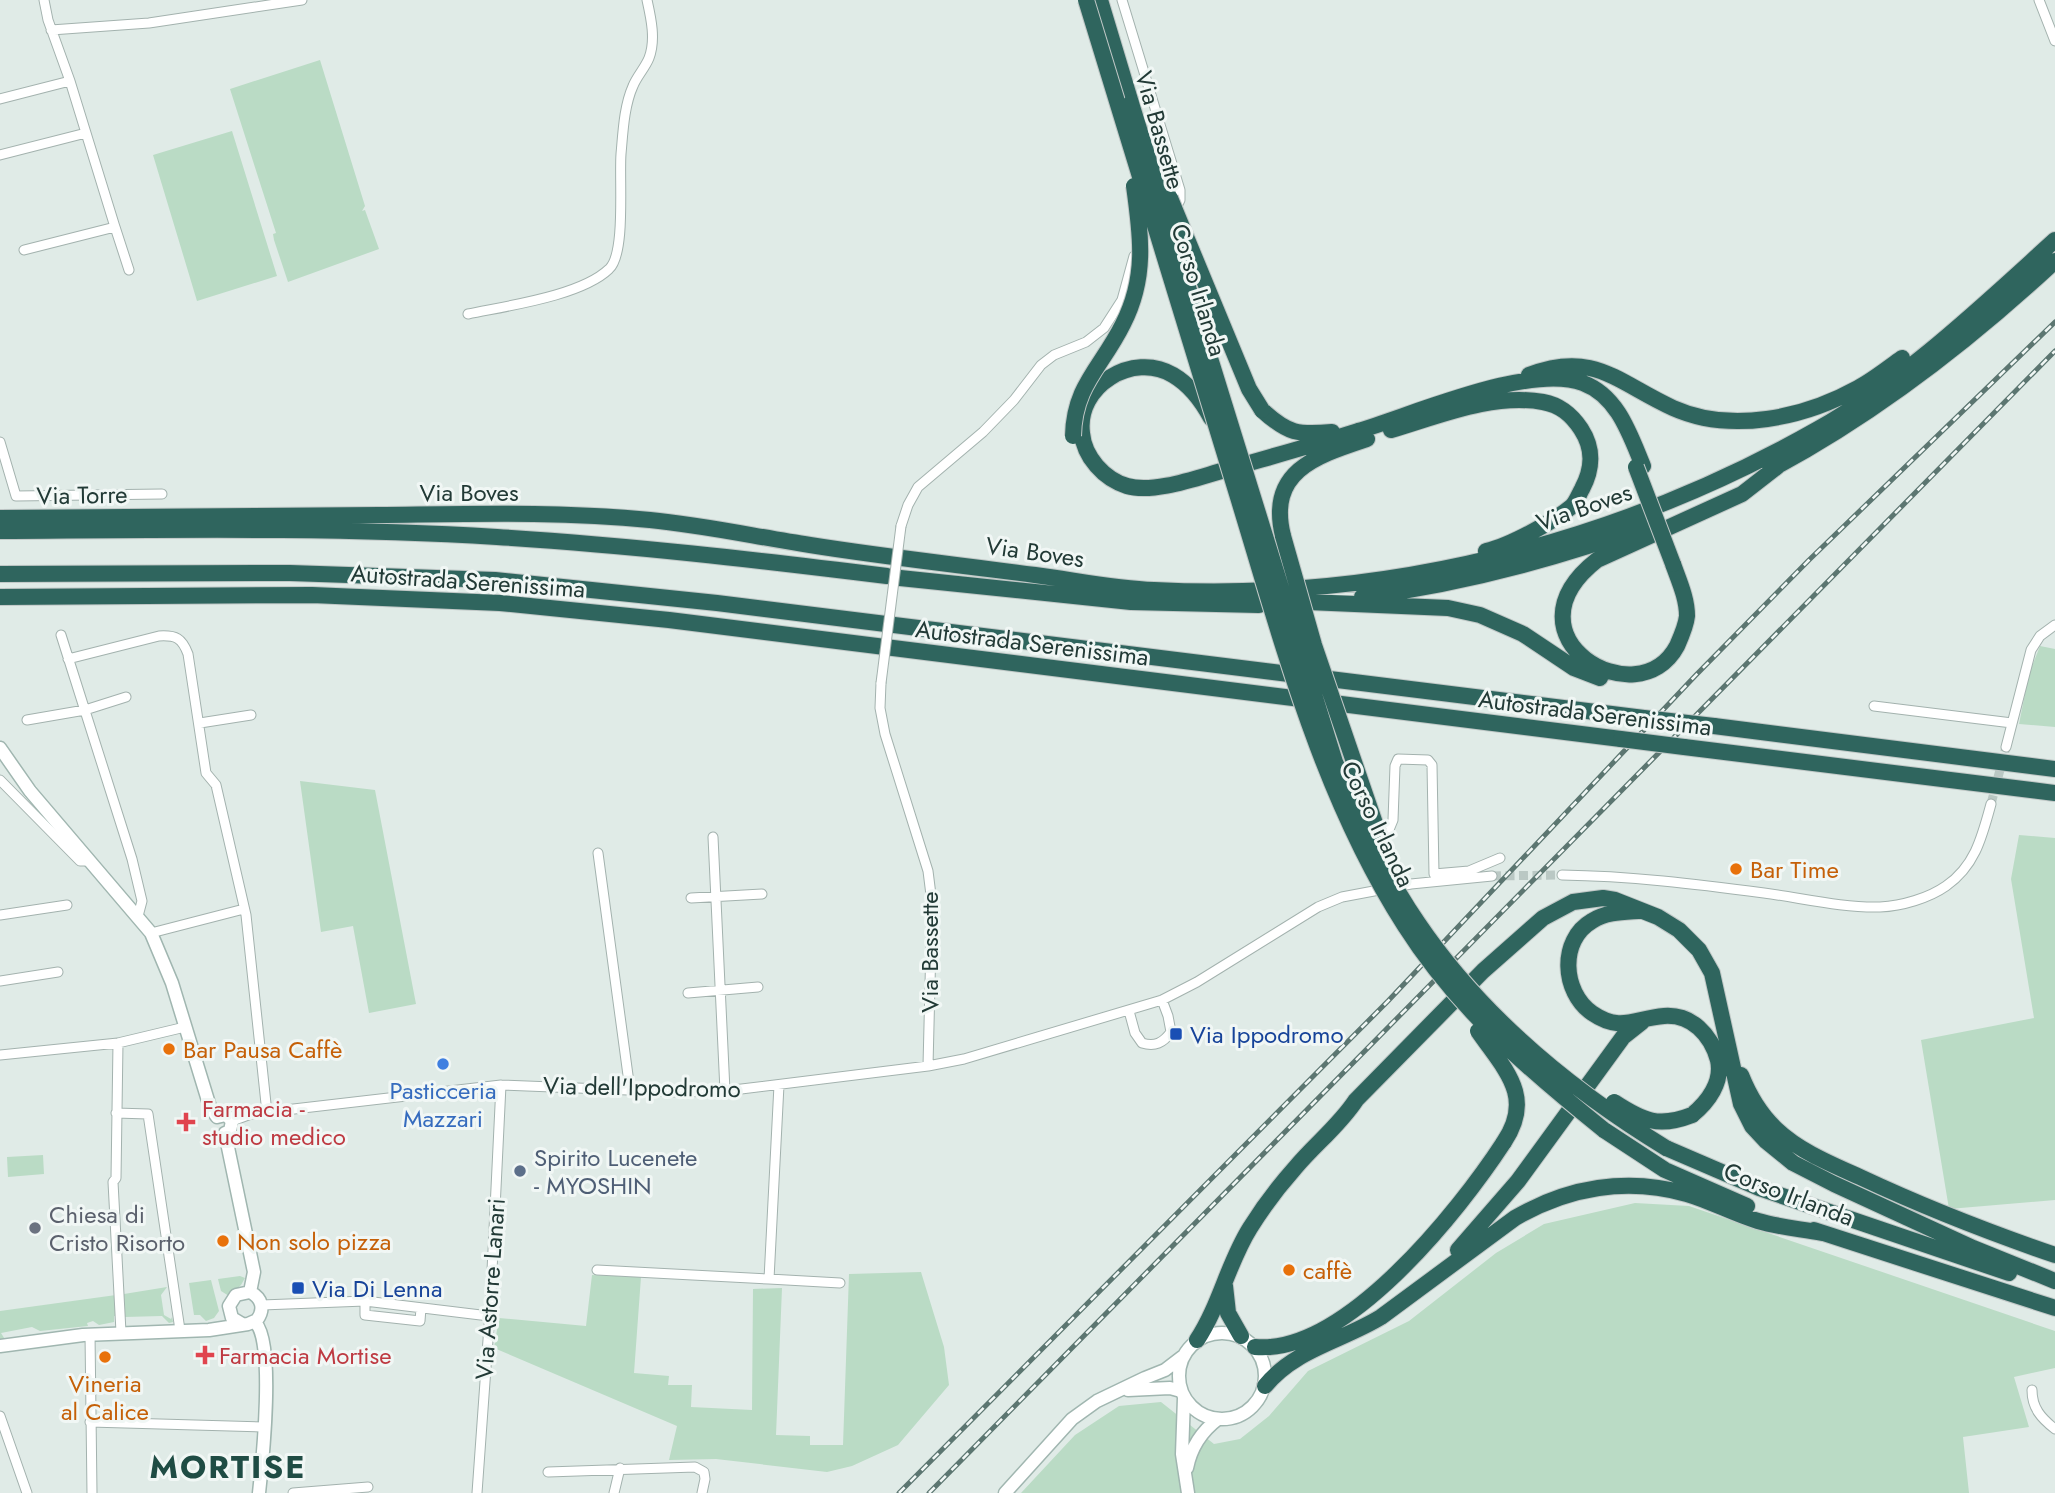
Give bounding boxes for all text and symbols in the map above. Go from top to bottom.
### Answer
street label: Via Bassette [1126,67,1194,193]
street label: Corso Irlanda [1162,219,1236,361]
street label: Via Boves [1531,474,1637,540]
street label: Via Boves [419,475,519,510]
street label: Via Torre [36,477,128,513]
street label: Via Boves [983,528,1087,576]
street label: Autostrada Serenissima [350,555,586,607]
street label: Autostrada Serenissima [913,611,1151,675]
street label: Autostrada Serenissima [1476,681,1714,745]
street label: Corso Irlanda [1332,755,1424,893]
place label: Bar Time [1750,852,1839,887]
marker: Bar Time [1728,861,1744,877]
street label: Via Bassette [912,891,947,1013]
place label: Via Ippodromo [1190,1017,1344,1052]
marker: Via Ippodromo [1168,1026,1184,1042]
place label: Bar Pausa Caffè [183,1032,342,1067]
marker: Bar Pausa Caffè [161,1041,177,1057]
marker: Pasticceria Mazzari [435,1056,451,1072]
street label: Via dell'Ippodromo [543,1068,741,1106]
place label: Pasticceria Mazzari [390,1073,496,1136]
place label: Farmacia - studio medico [202,1091,346,1154]
marker: Farmacia - studio medico [176,1112,196,1132]
place label: Spirito Lucenete - MYOSHIN [534,1140,697,1203]
street label: Corso Irlanda [1719,1153,1859,1235]
marker: Spirito Lucenete - MYOSHIN [512,1163,528,1179]
place label: Chiesa di Cristo Risorto [49,1197,185,1260]
street label: Via Astorre Lanari [466,1197,514,1381]
marker: Chiesa di Cristo Risorto [27,1220,43,1236]
place label: Non solo pizza [237,1224,391,1259]
marker: Non solo pizza [215,1233,231,1249]
place label: caffè [1303,1253,1352,1288]
marker: caffè [1281,1262,1297,1278]
place label: Via Di Lenna [312,1271,443,1306]
marker: Via Di Lenna [290,1280,306,1296]
place label: Farmacia Mortise [219,1338,392,1373]
marker: Farmacia Mortise [197,1347,213,1363]
marker: Vineria al Calice [97,1349,113,1365]
place label: Vineria al Calice [61,1366,149,1429]
district label: MORTISE [150,1444,306,1490]

